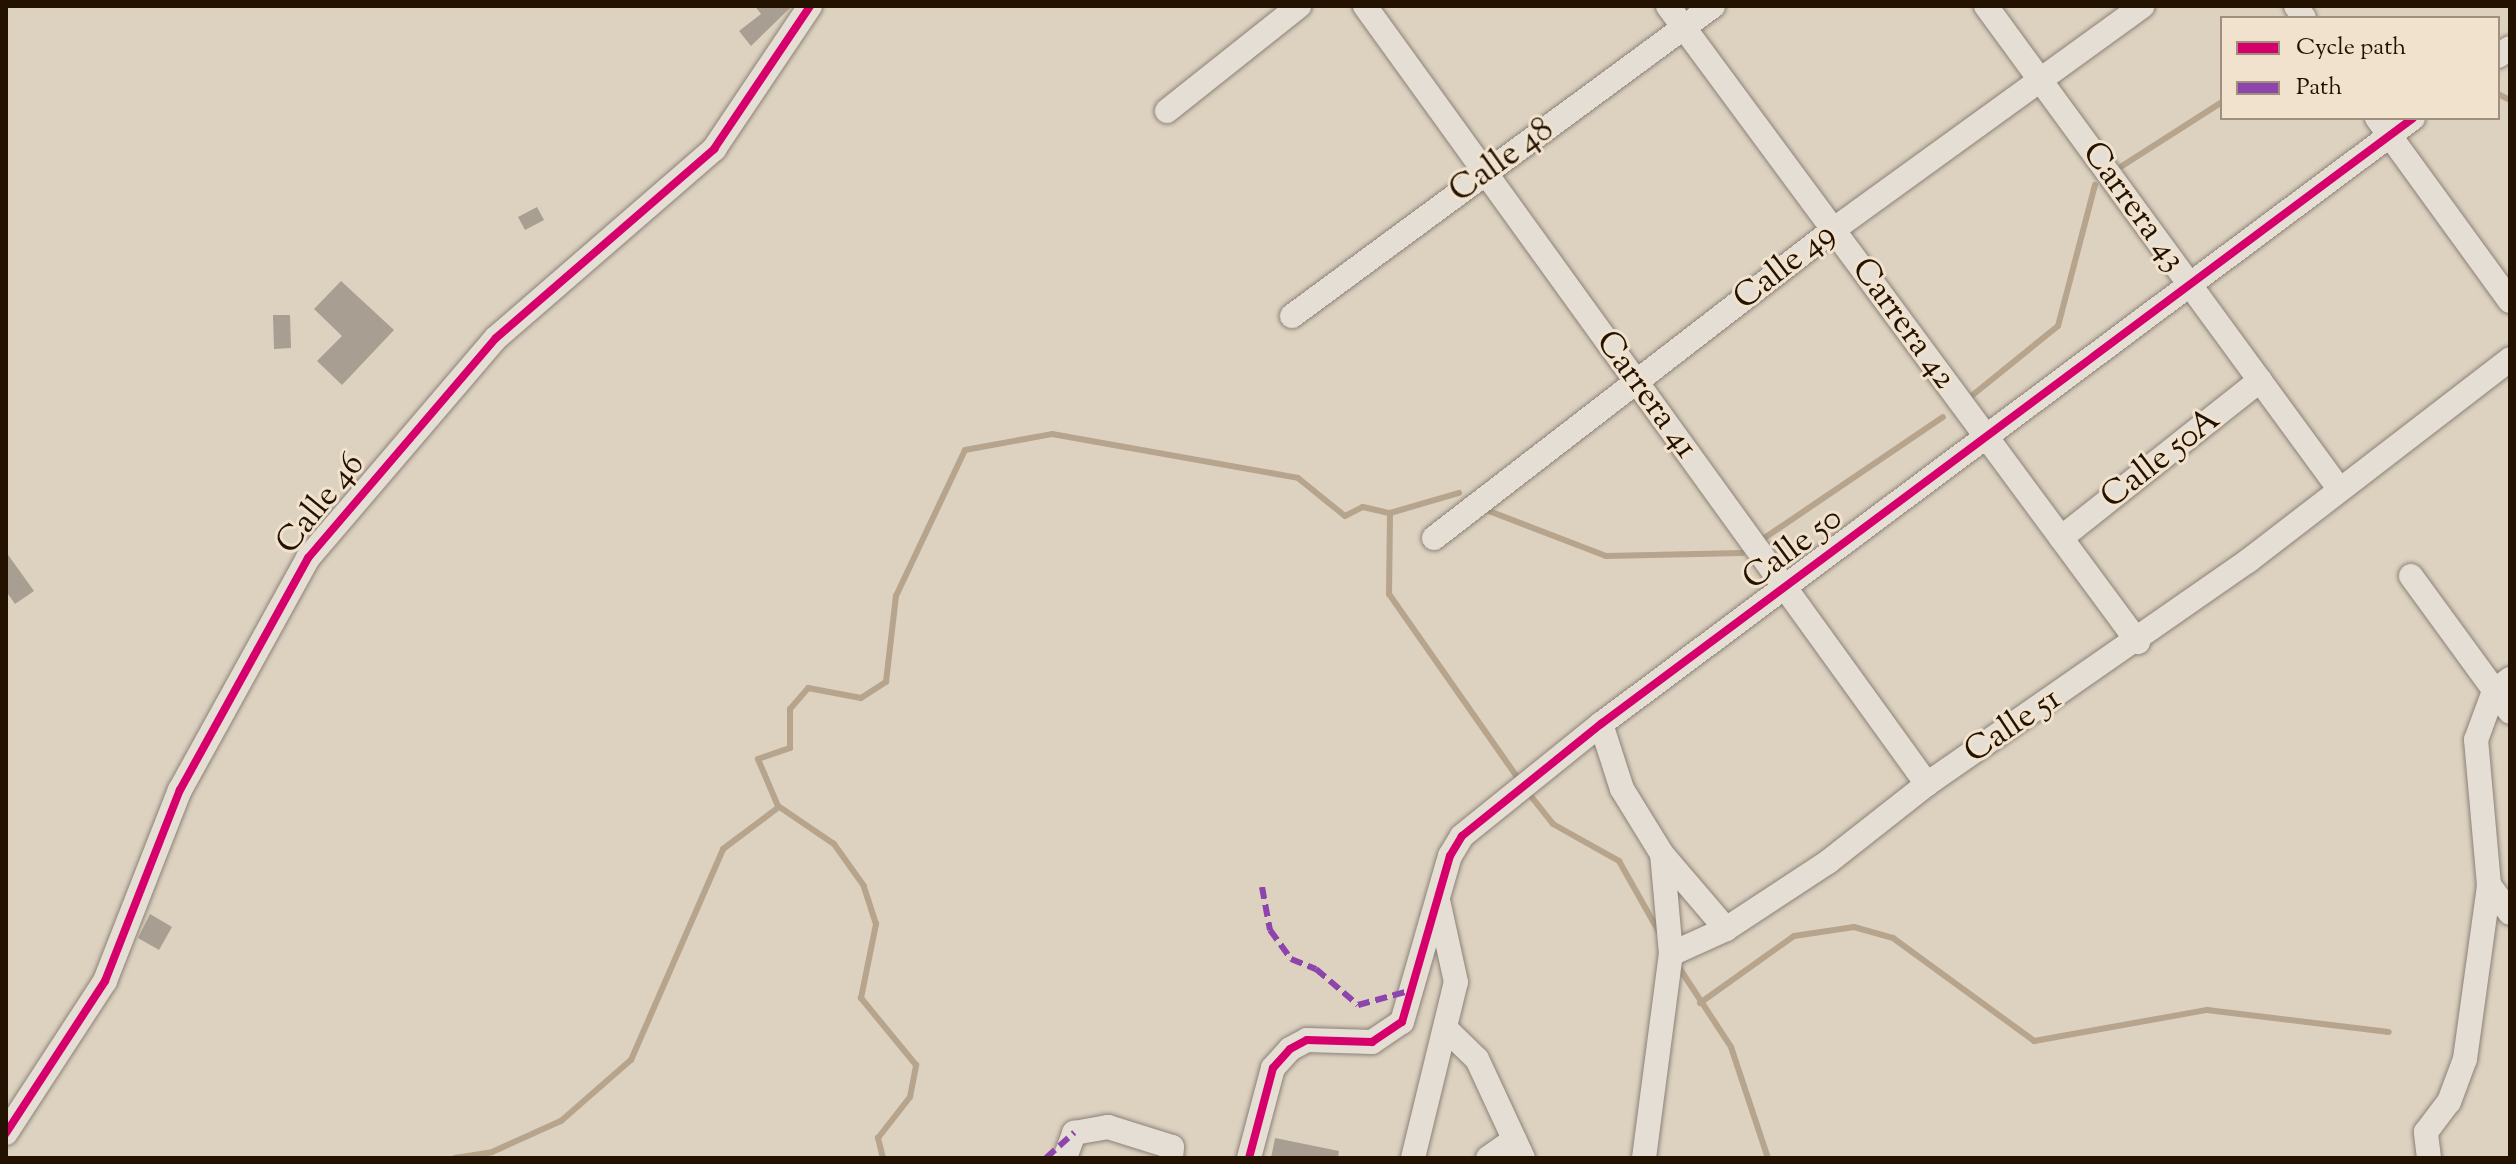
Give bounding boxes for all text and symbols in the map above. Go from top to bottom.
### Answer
legend [2220,16,2500,120]
text: Cycle path [2296,31,2406,65]
text: Path [2296,71,2342,105]
street label: Calle 48 [1442,110,1562,212]
street label: Carrera 43 [2072,134,2194,280]
street label: Calle 49 [1726,215,1844,319]
street label: Carrera 42 [1842,250,1964,398]
street label: Carrera 41 [1586,323,1706,467]
street label: Calle 50A [2093,400,2229,518]
street label: Calle 46 [268,445,374,563]
street label: Calle 50 [1735,498,1851,600]
street label: Calle 51 [1957,679,2069,773]

